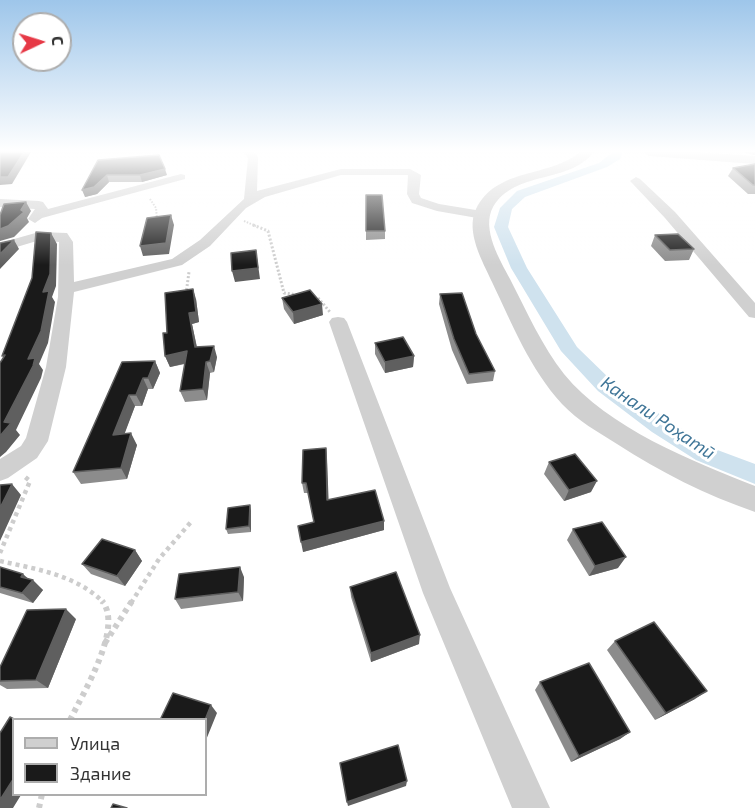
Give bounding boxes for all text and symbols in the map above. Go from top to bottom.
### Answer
north arrow [12,12,72,72]
text: С [49,35,68,46]
water label: Канали Роҳатӣ [597,372,719,464]
legend [12,718,207,796]
text: Улица [70,732,120,754]
text: Здание [70,762,131,784]

